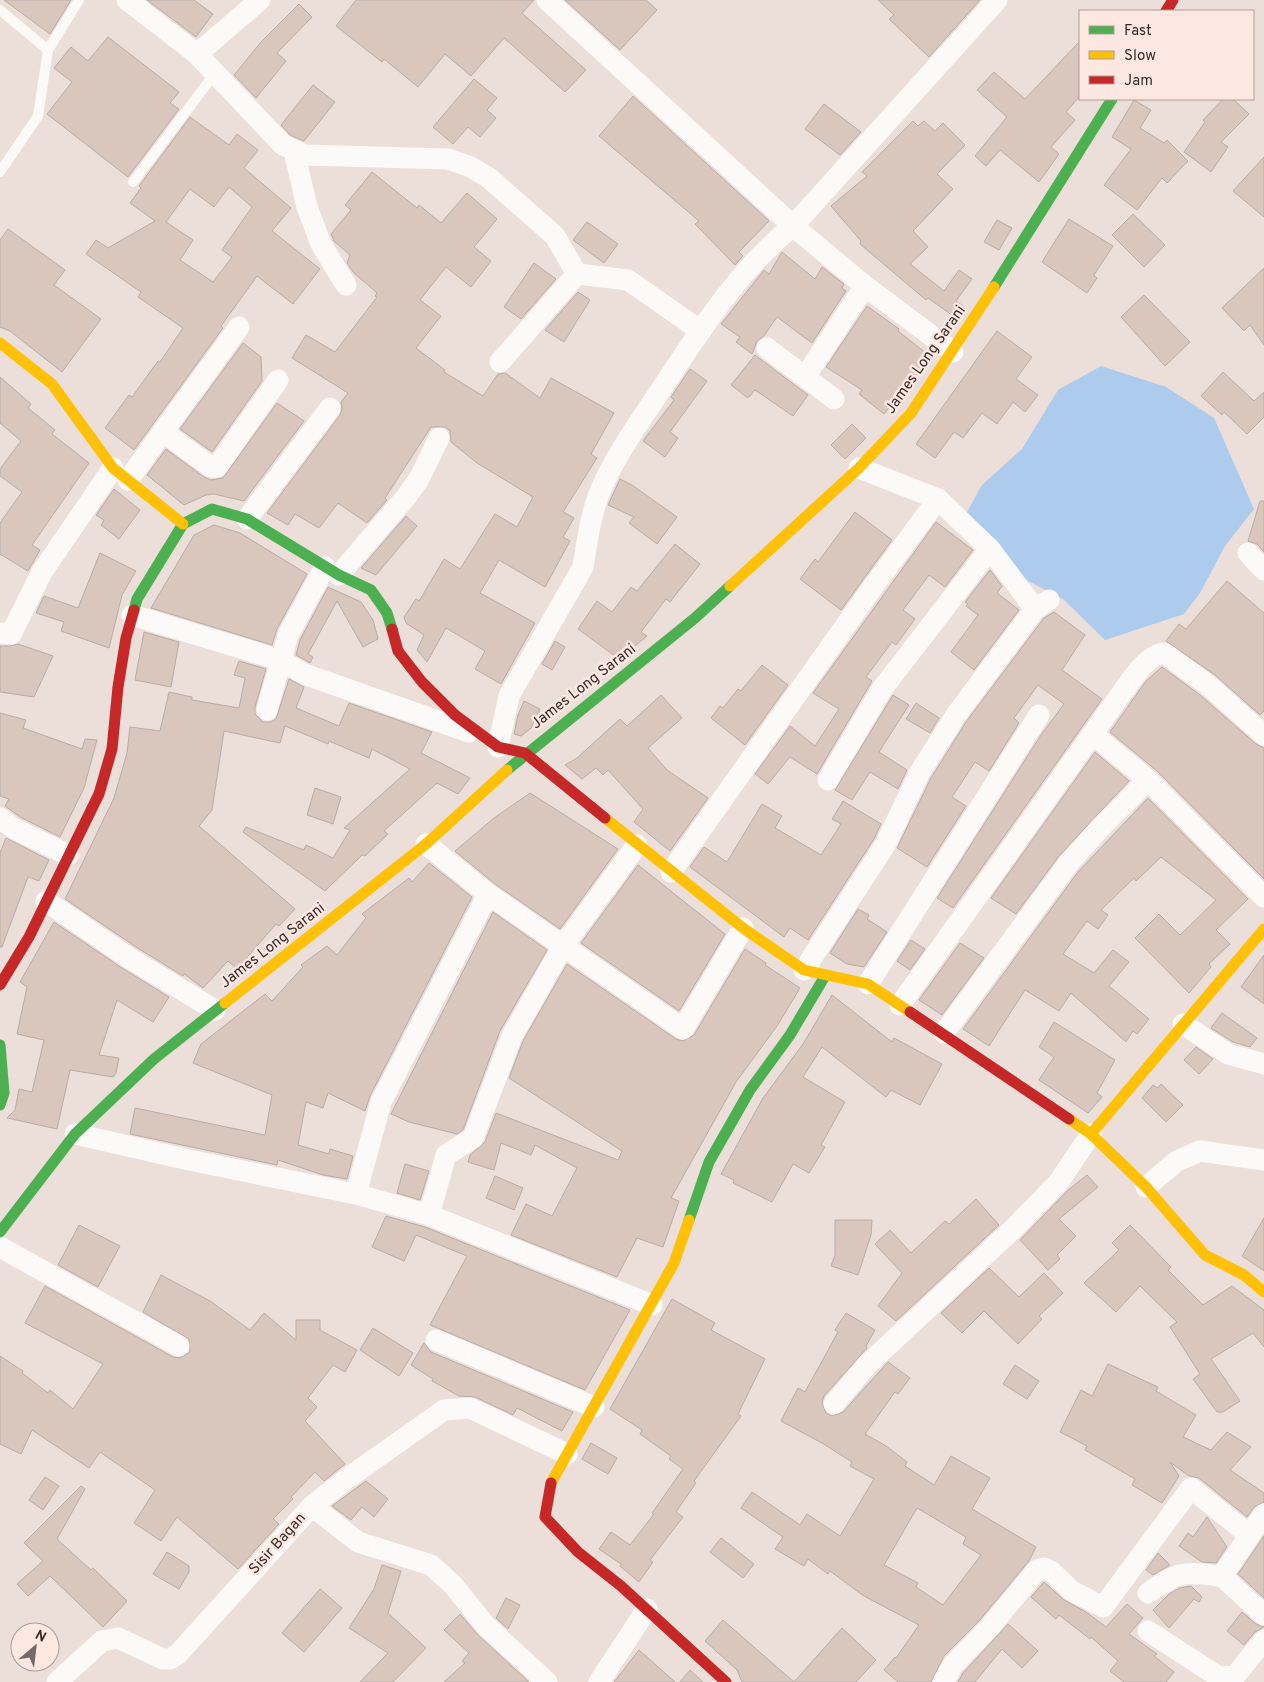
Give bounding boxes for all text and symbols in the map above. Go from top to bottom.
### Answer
legend [1079,10,1254,100]
text: Fast [1124,22,1152,41]
text: Slow [1124,47,1156,66]
text: Jam [1124,72,1153,91]
street label: James Long Sarani [882,302,970,418]
street label: James Long Sarani [528,640,640,734]
street label: James Long Sarani [217,899,329,993]
street label: Sisir Bagan [245,1509,311,1579]
north arrow [10,1622,60,1672]
text: N [32,1627,49,1647]

